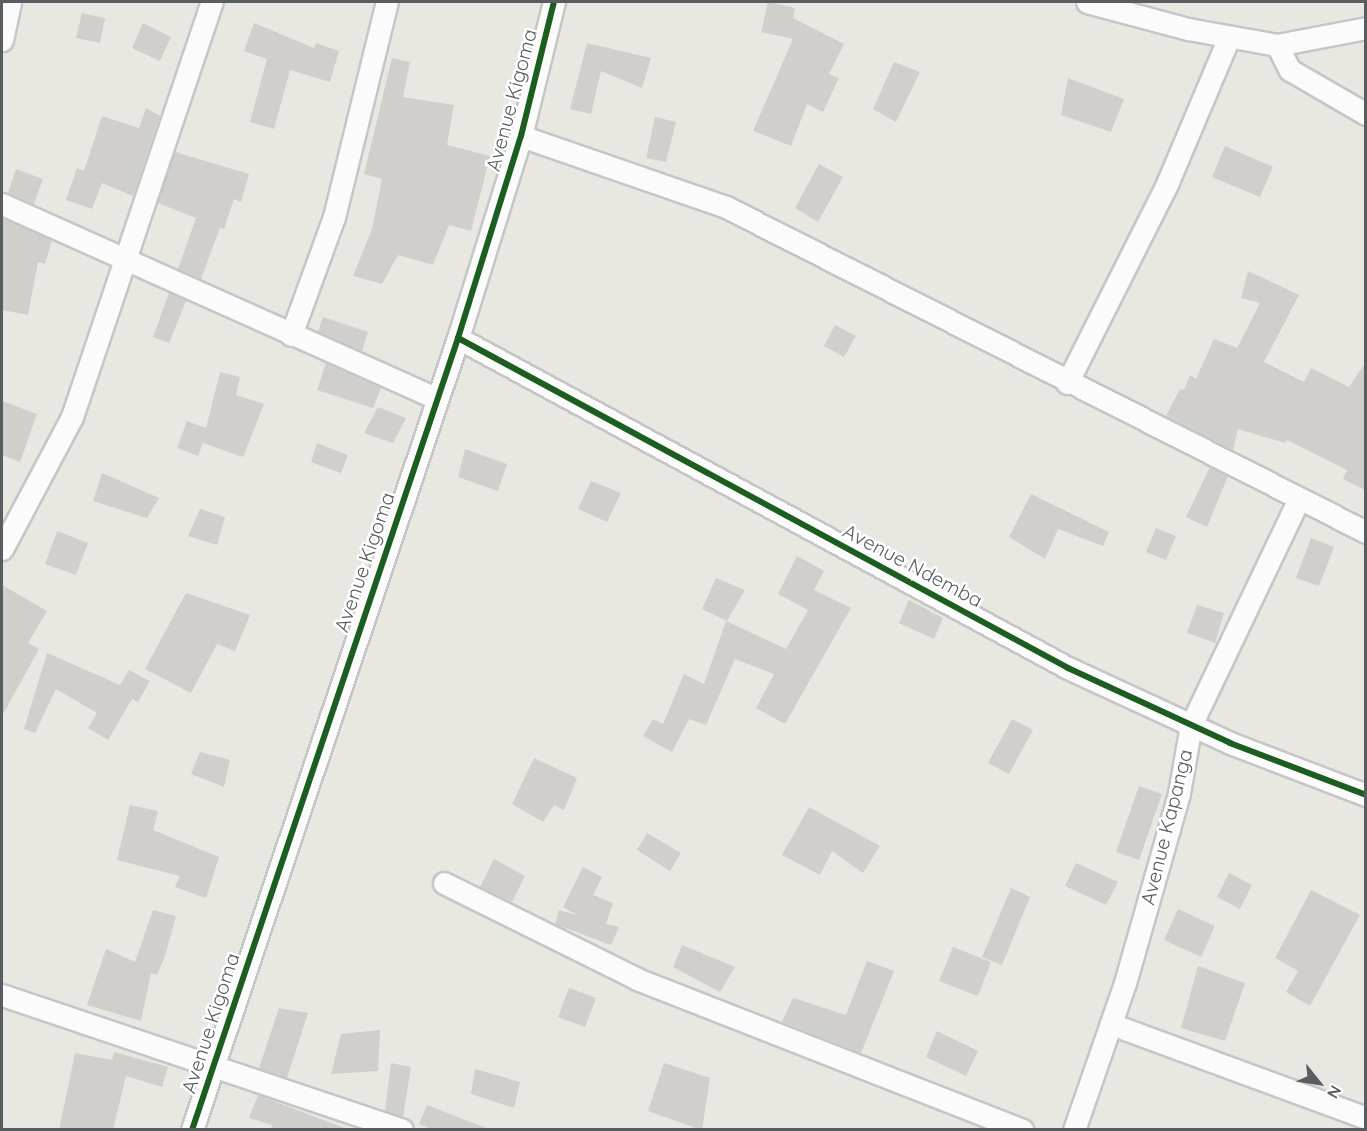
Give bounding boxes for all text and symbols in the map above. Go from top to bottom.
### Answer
street label: Avenue Kigoma [480,26,542,174]
street label: Avenue Kigoma [329,489,399,635]
street label: Avenue Ndemba [839,518,987,612]
street label: Avenue Kapanga [1135,747,1197,907]
street label: Avenue Kigoma [176,950,244,1096]
north arrow [1289,1053,1349,1113]
text: N [1323,1082,1346,1102]

